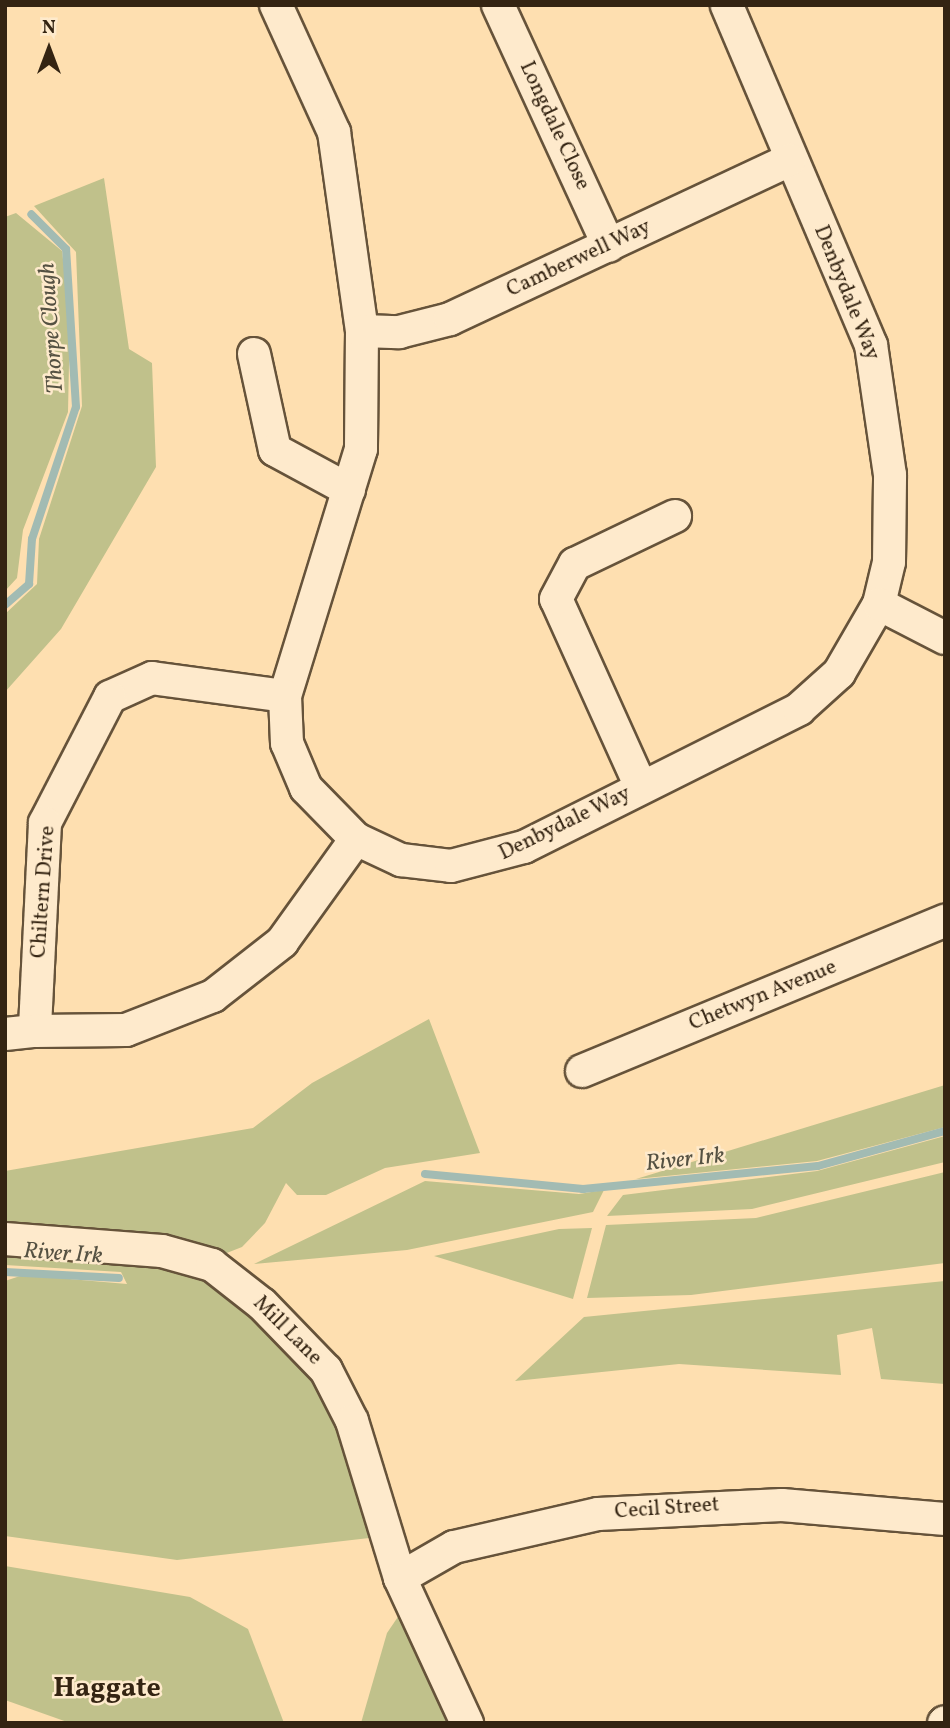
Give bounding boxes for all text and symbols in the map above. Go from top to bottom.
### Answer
north arrow [14,14,84,84]
text: N [42,15,56,41]
street label: Longdale Close [513,58,595,194]
street label: Camberwell Way [503,215,655,303]
street label: Denbydale Way [807,222,885,364]
water label: Thorpe Clough [34,262,70,394]
street label: Denbydale Way [495,781,635,867]
street label: Chiltern Drive [27,825,61,959]
street label: Chetwyn Avenue [686,955,840,1037]
water label: River Irk [644,1142,726,1178]
water label: River Irk [22,1237,104,1271]
street label: Mill Lane [247,1291,327,1371]
street label: Cecil Street [614,1493,720,1525]
district label: Haggate [53,1672,161,1706]

